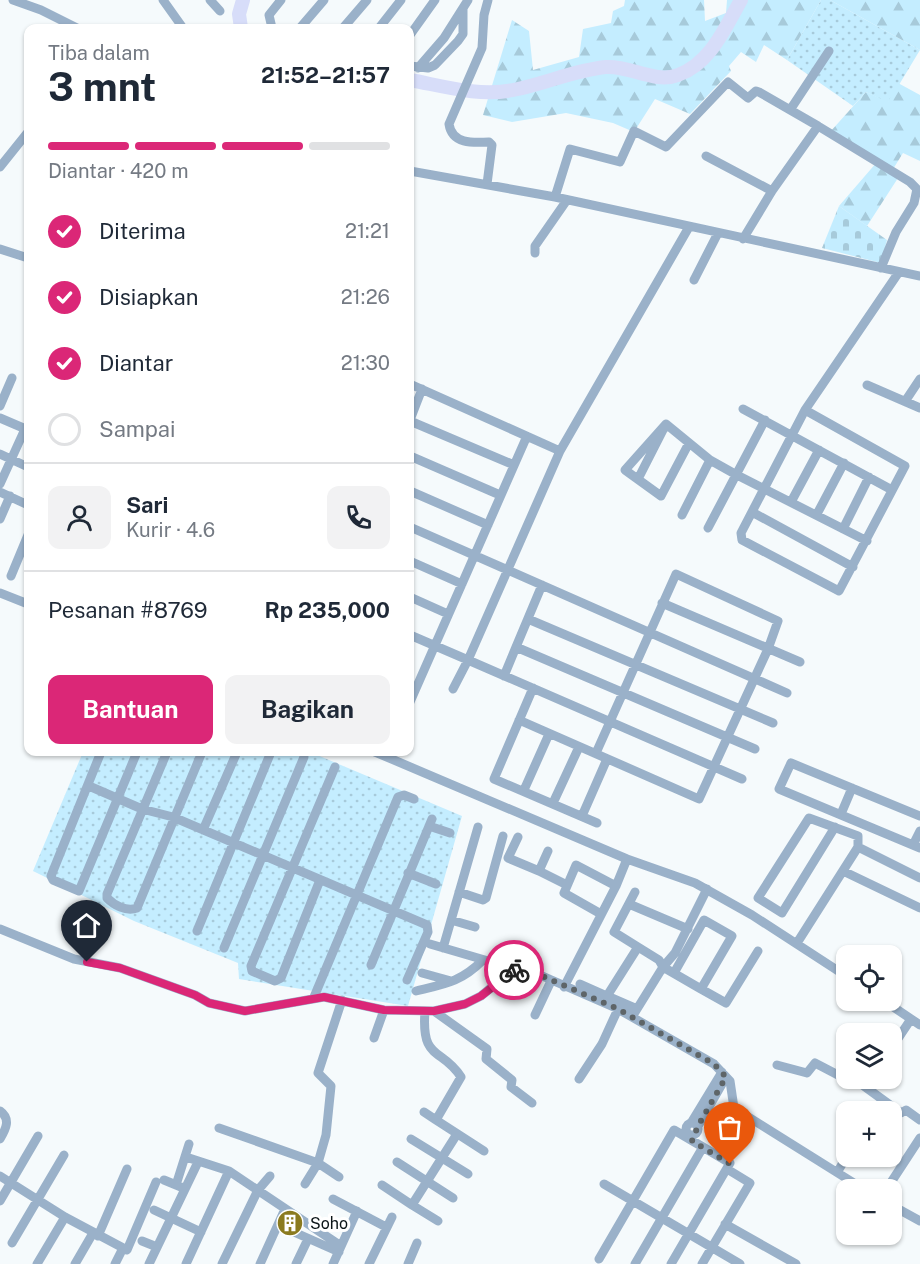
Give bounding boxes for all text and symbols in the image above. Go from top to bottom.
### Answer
text: Tiba dalam [48,41,150,65]
text: 21:52–21:57 [261,62,390,88]
text: 3 mnt [48,64,156,110]
text: Diantar · 420 m [48,159,189,183]
icon: check [48,215,81,248]
text: Diterima [99,218,186,244]
text: 21:21 [345,219,390,243]
icon: check [48,281,81,314]
text: Disiapkan [99,284,198,310]
text: 21:26 [341,285,390,309]
icon: check [48,347,81,380]
text: Diantar [99,350,173,376]
text: 21:30 [341,351,390,375]
text: Sampai [99,416,175,442]
button: person [48,486,111,549]
button: phone [327,486,390,549]
text: Sari [126,492,168,518]
text: Kurir · 4.6 [126,518,215,542]
text: Pesanan #8769 [48,597,208,623]
text: Rp 235,000 [265,597,390,623]
button: Bantuan [48,675,213,744]
button: Bagikan [225,675,390,744]
pin [61,900,112,962]
icon: home [70,909,103,942]
courier [484,940,544,1000]
map controls [836,945,902,1245]
button: locate [836,945,902,1011]
icon: bike [498,954,531,987]
button: layers [836,1023,902,1089]
button: + [836,1101,902,1167]
pin [704,1102,755,1164]
icon: bag [713,1111,746,1144]
button: − [836,1179,902,1245]
building icon: Soho [275,1208,305,1238]
place label: Soho [310,1214,348,1233]

